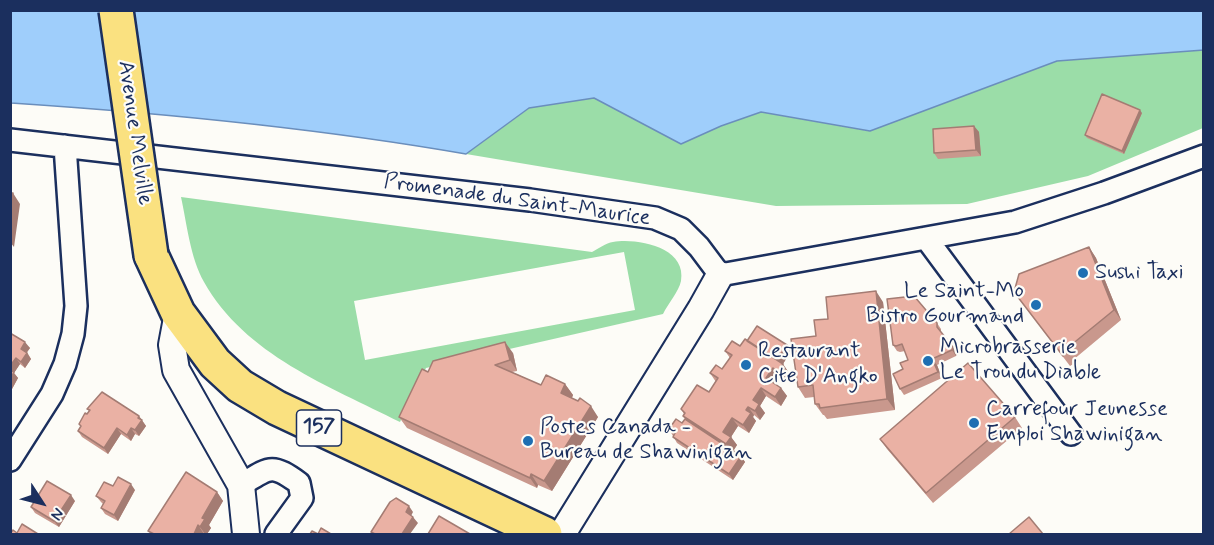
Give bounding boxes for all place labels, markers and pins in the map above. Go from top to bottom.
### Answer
place label: Sushi Taxi [1095,260,1184,286]
marker: Sushi Taxi [1076,266,1090,280]
place label: Le Saint-Mo Bistro Gourmand [866,279,1024,330]
marker: Le Saint-Mo Bistro Gourmand [1029,298,1043,312]
place label: Microbrasserie Le Trou du Diable [940,335,1101,386]
place label: Restaurant Cite D'Angko [758,339,878,390]
marker: Microbrasserie Le Trou du Diable [921,354,935,368]
marker: Restaurant Cite D'Angko [739,358,753,372]
place label: Carrefour Jeunesse Emploi Shawinigan [986,397,1168,448]
place label: Postes Canada - Bureau de Shawinigan [540,415,752,466]
marker: Carrefour Jeunesse Emploi Shawinigan [967,416,981,430]
marker: Postes Canada - Bureau de Shawinigan [521,434,535,448]

